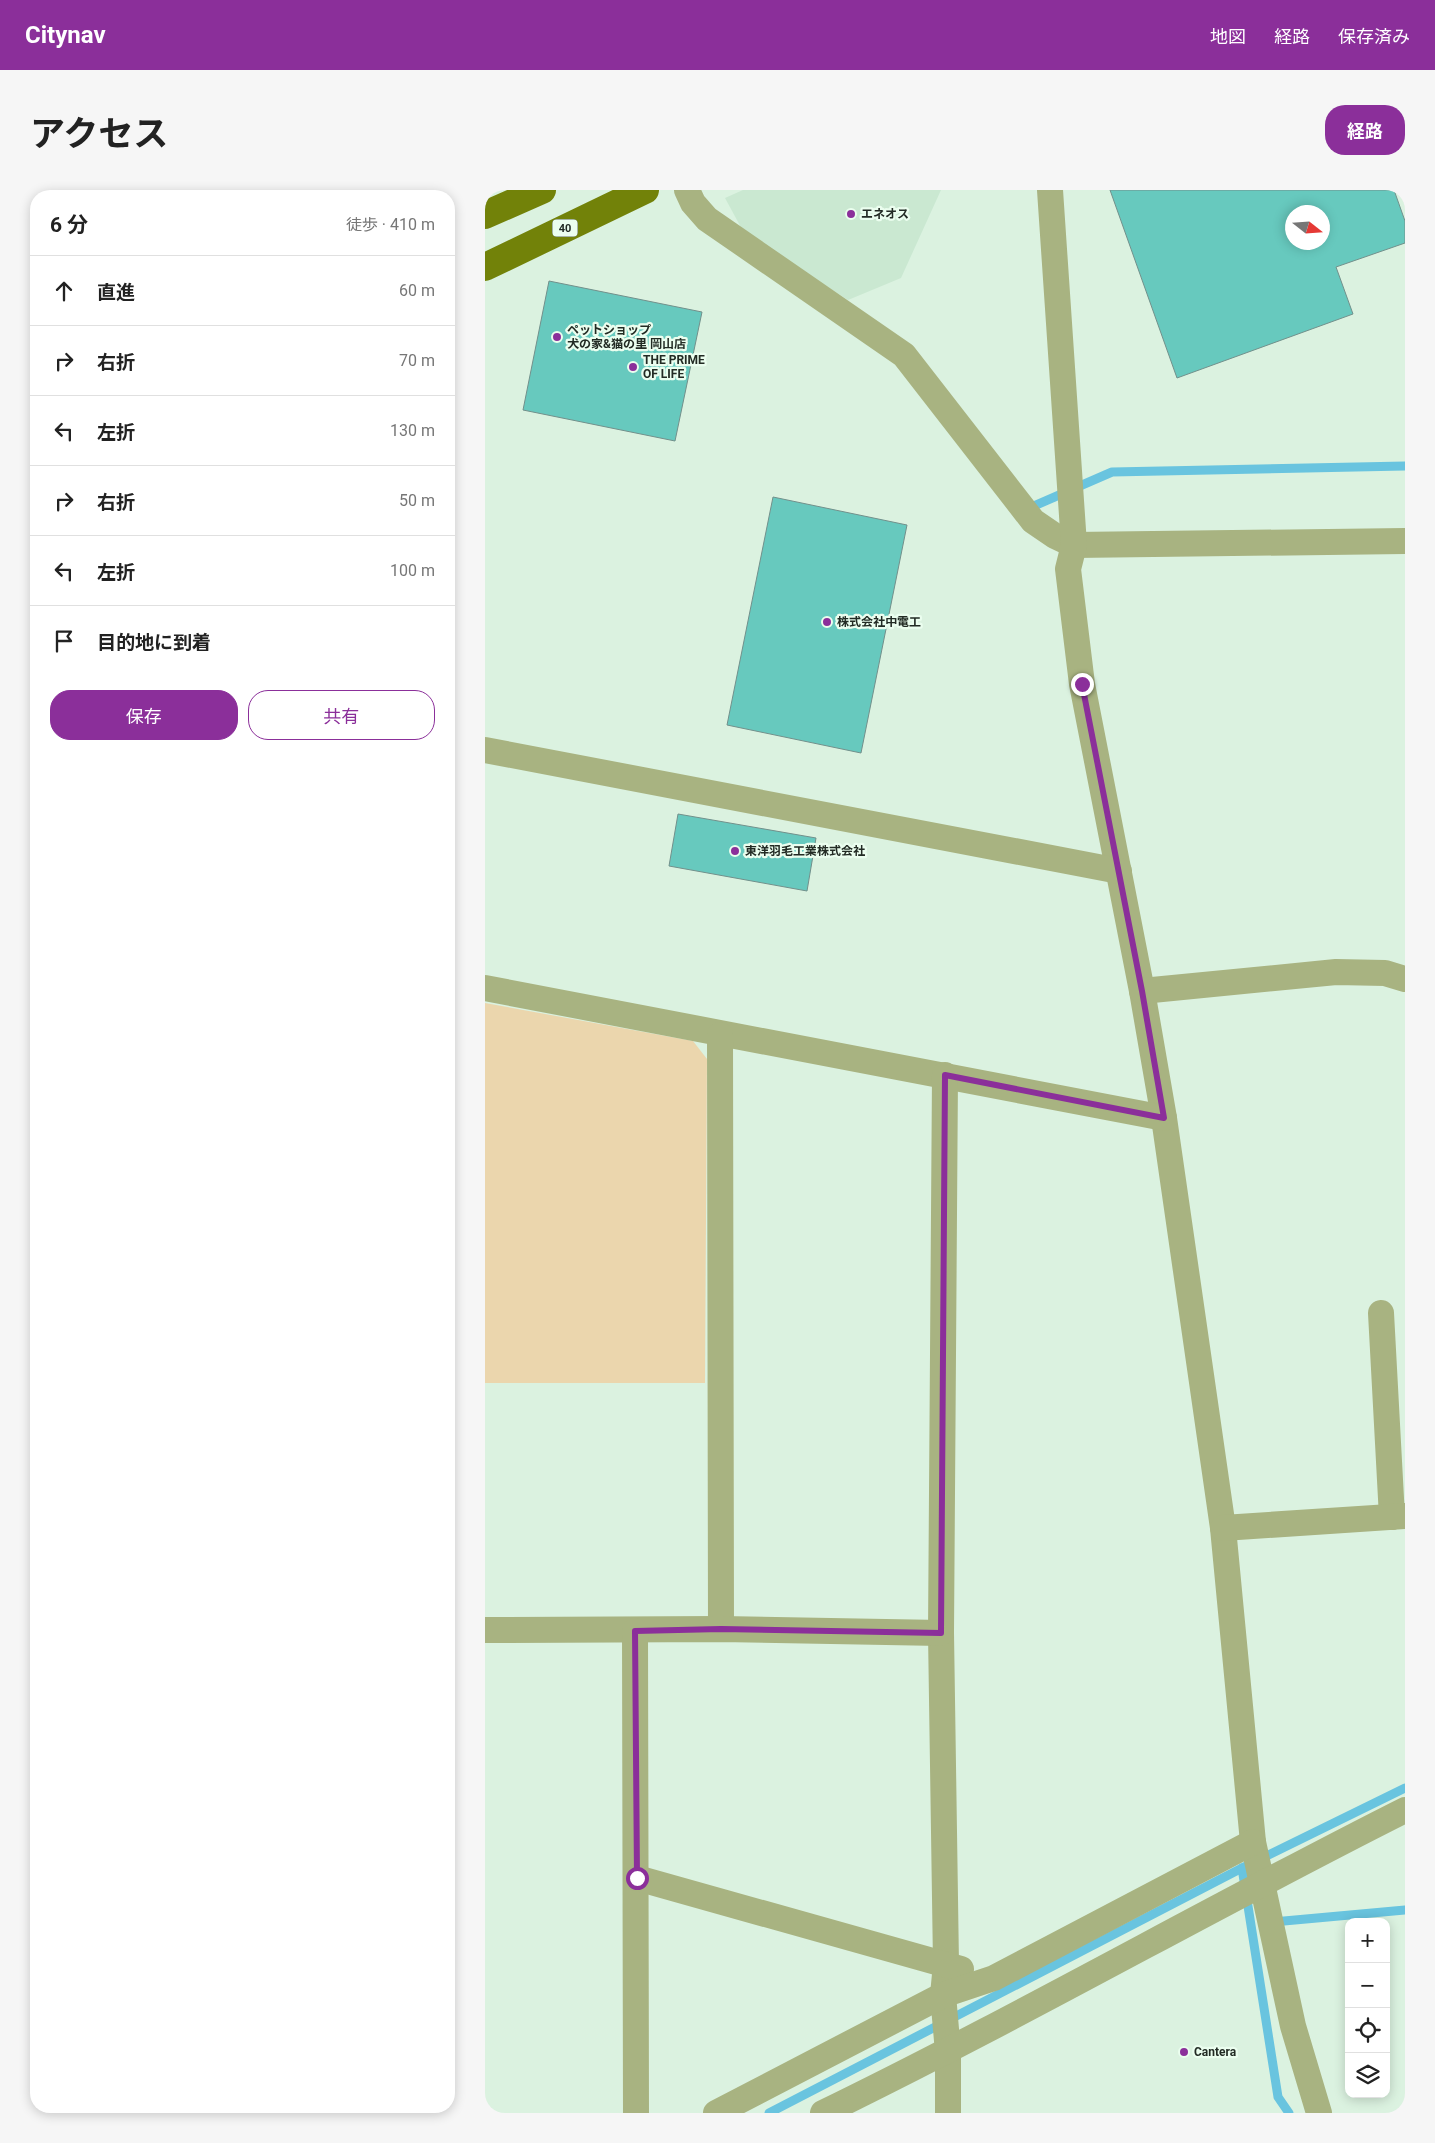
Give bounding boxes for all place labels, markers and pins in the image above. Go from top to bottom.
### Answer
place label: エネオス [861,207,909,221]
marker: エネオス [845,208,857,220]
place label: ペットショップ 犬の家&猫の里 岡山店 [567,323,686,351]
marker: ペットショップ 犬の家&猫の里 岡山店 [551,331,563,343]
place label: THE PRIME OF LIFE [643,353,705,381]
marker: THE PRIME OF LIFE [627,361,639,373]
place label: 株式会社中電工 [837,615,921,629]
marker: 株式会社中電工 [821,616,833,628]
place label: 東洋羽毛工業株式会社 [745,844,865,858]
marker: 東洋羽毛工業株式会社 [729,845,741,857]
place label: Cantera [1194,2045,1237,2059]
marker: Cantera [1178,2046,1190,2058]

